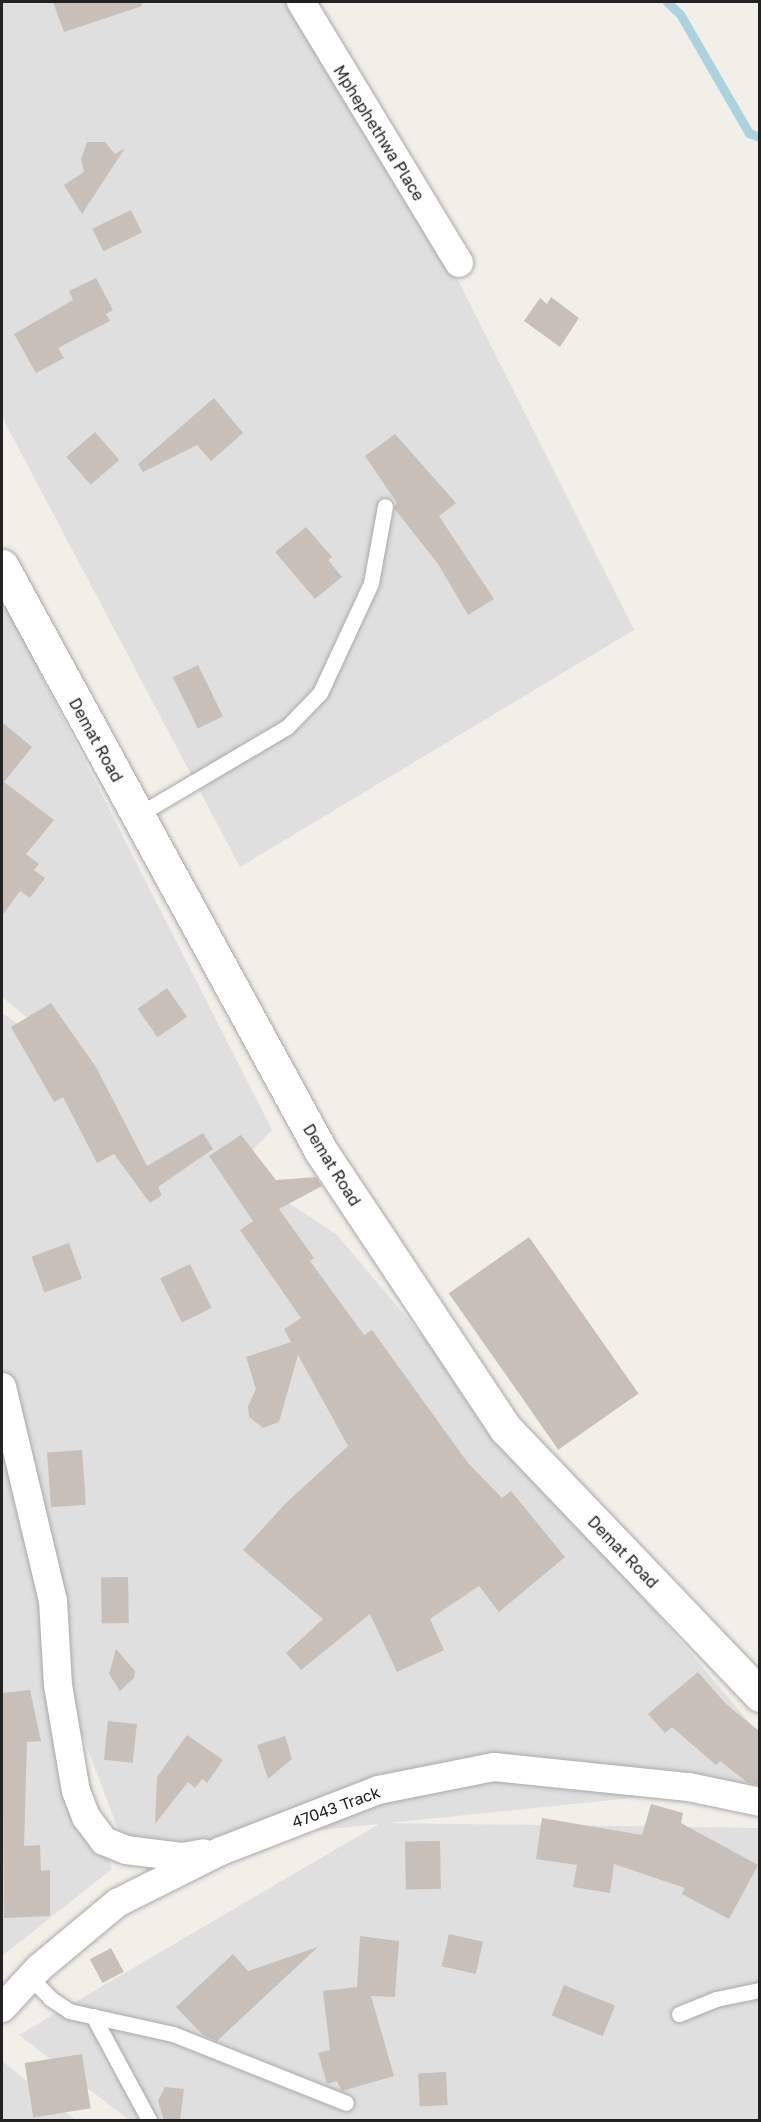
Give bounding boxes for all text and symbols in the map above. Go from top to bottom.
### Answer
street label: Mphephethwa Place [330,62,428,204]
street label: Demat Road [65,695,127,785]
street label: Demat Road [299,1120,365,1210]
street label: Demat Road [584,1512,662,1592]
street label: 47043 Track [289,1782,383,1832]

